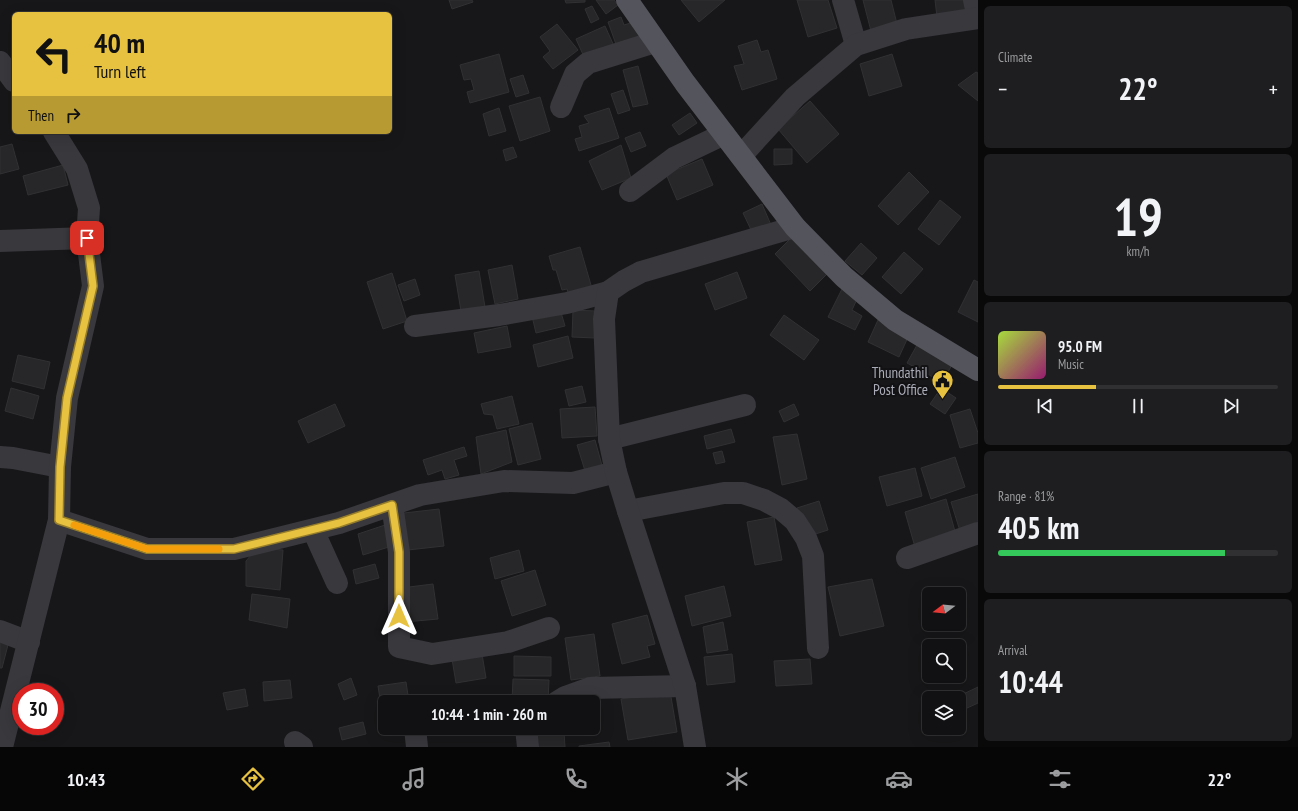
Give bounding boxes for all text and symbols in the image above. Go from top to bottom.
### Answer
text: 40 m [94,24,145,61]
icon: left [28,28,80,80]
text: Climate [998,49,1032,66]
text: Turn left [94,60,146,83]
text: 22° [1118,69,1158,108]
text: − [998,75,1007,103]
text: + [1269,75,1278,103]
icon: right [62,104,84,126]
text: Then [28,106,54,125]
text: 19 [1113,183,1163,250]
pin [70,221,104,255]
icon: arrive [76,227,98,249]
text: km/h [1126,243,1150,260]
text: 95.0 FM [1058,337,1102,356]
text: Music [1058,356,1084,373]
place label: Thundathil Post Office [872,363,929,399]
public building icon: Thundathil Post Office [930,368,956,401]
icon: previous [1034,395,1056,417]
icon: pause [1127,395,1149,417]
icon: next [1220,395,1242,417]
text: Range · 81% [998,488,1054,505]
text: 405 km [998,508,1079,547]
north arrow [922,587,966,631]
map controls [922,587,966,735]
position arrow [378,595,420,637]
button: search [922,639,966,683]
text: Arrival [998,642,1027,659]
text: 10:44 [998,662,1063,701]
speed limit sign: 30 [12,683,64,735]
button: layers [922,691,966,735]
text: 10:44 · 1 min · 260 m [431,705,547,724]
icon: directions [239,765,267,793]
icon: music [400,765,428,793]
icon: phone [562,765,590,793]
icon: climate [723,765,751,793]
icon: car [885,765,913,793]
icon: filters [1046,765,1074,793]
text: 10:43 [67,768,106,791]
text: 22° [1207,768,1231,791]

